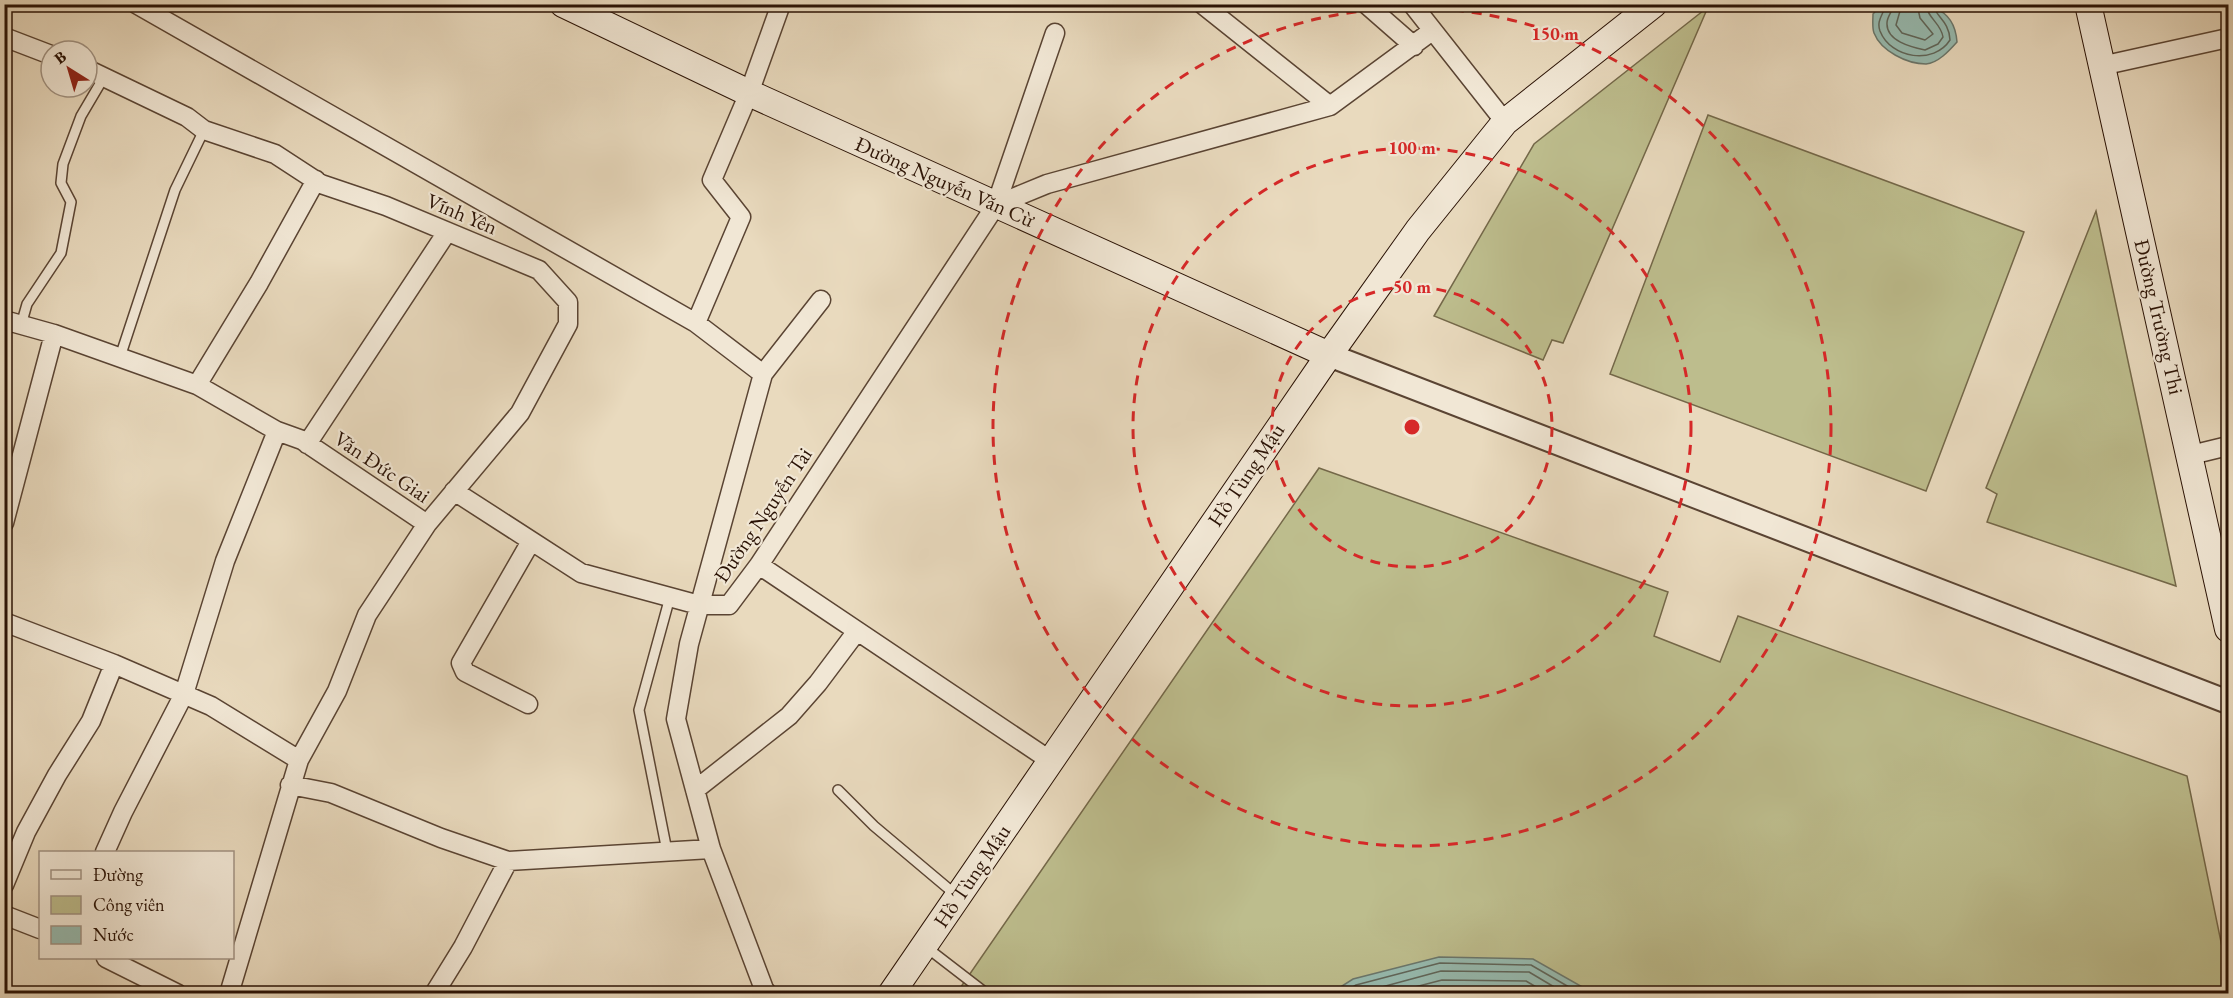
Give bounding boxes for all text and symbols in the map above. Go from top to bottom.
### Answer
text: 150 m [1531,22,1579,45]
north arrow [39,39,99,99]
text: B [50,46,71,69]
street label: Đường Nguyễn Văn Cừ [851,130,1040,233]
text: 100 m [1388,136,1436,159]
street label: Vĩnh Yên [423,187,502,240]
street label: Đường Trường Thi [2129,237,2190,397]
text: 50 m [1393,275,1431,298]
centre of rings [1402,417,1422,437]
street label: Hồ Tùng Mậu [1201,418,1290,532]
street label: Văn Đức Giai [329,425,435,509]
street label: Đường Nguyễn Tài [707,442,818,587]
street label: Hồ Tùng Mậu [927,819,1016,933]
legend [39,851,234,959]
text: Đường [93,863,143,886]
text: Công viên [93,893,165,916]
text: Nước [93,923,134,946]

